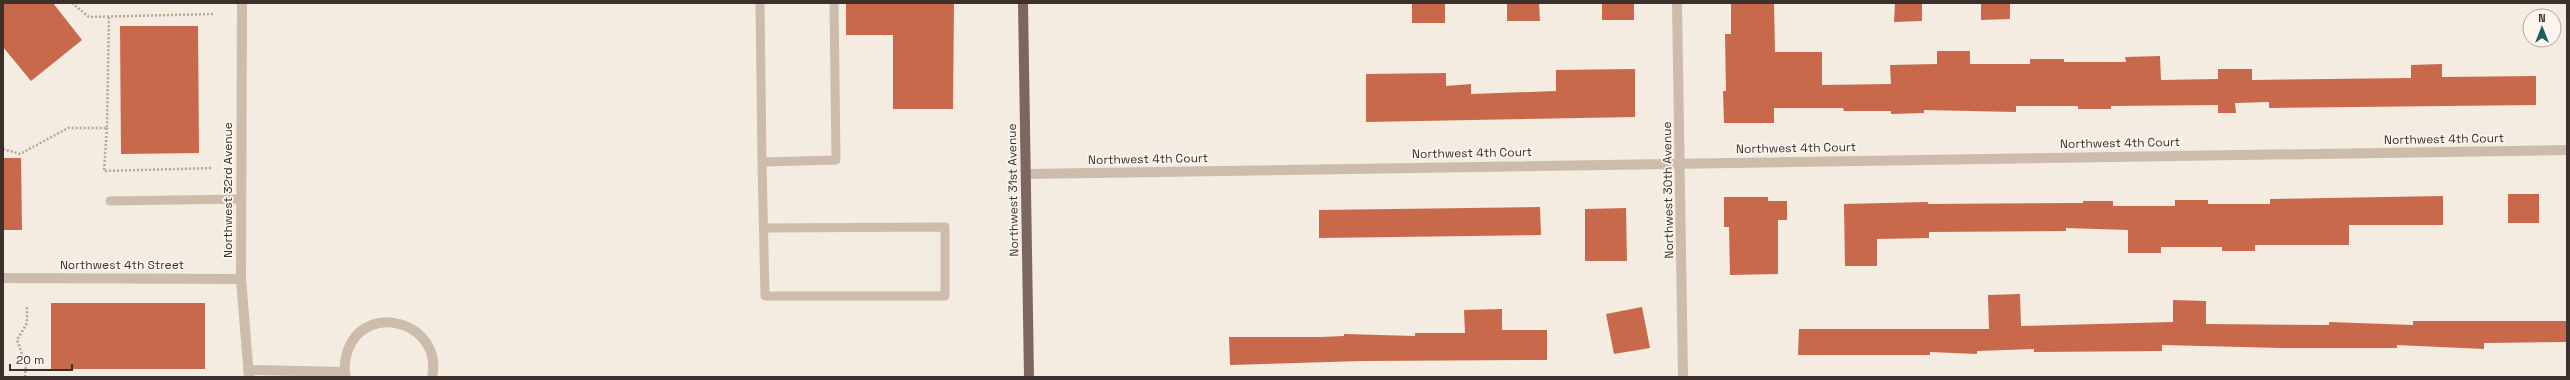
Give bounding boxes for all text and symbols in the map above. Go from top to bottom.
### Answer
north arrow [2522,8,2562,48]
text: N [2538,11,2546,25]
street label: Northwest 30th Avenue [1659,121,1677,259]
street label: Northwest 32rd Avenue [220,122,236,258]
street label: Northwest 31st Avenue [1004,123,1022,257]
street label: Northwest 4th Court [2384,130,2504,148]
street label: Northwest 4th Court [2060,134,2180,152]
street label: Northwest 4th Court [1736,139,1856,157]
street label: Northwest 4th Court [1412,144,1532,162]
street label: Northwest 4th Court [1088,150,1208,168]
street label: Northwest 4th Street [60,257,184,273]
scale bar [10,346,72,372]
text: 20 m [16,352,44,368]

